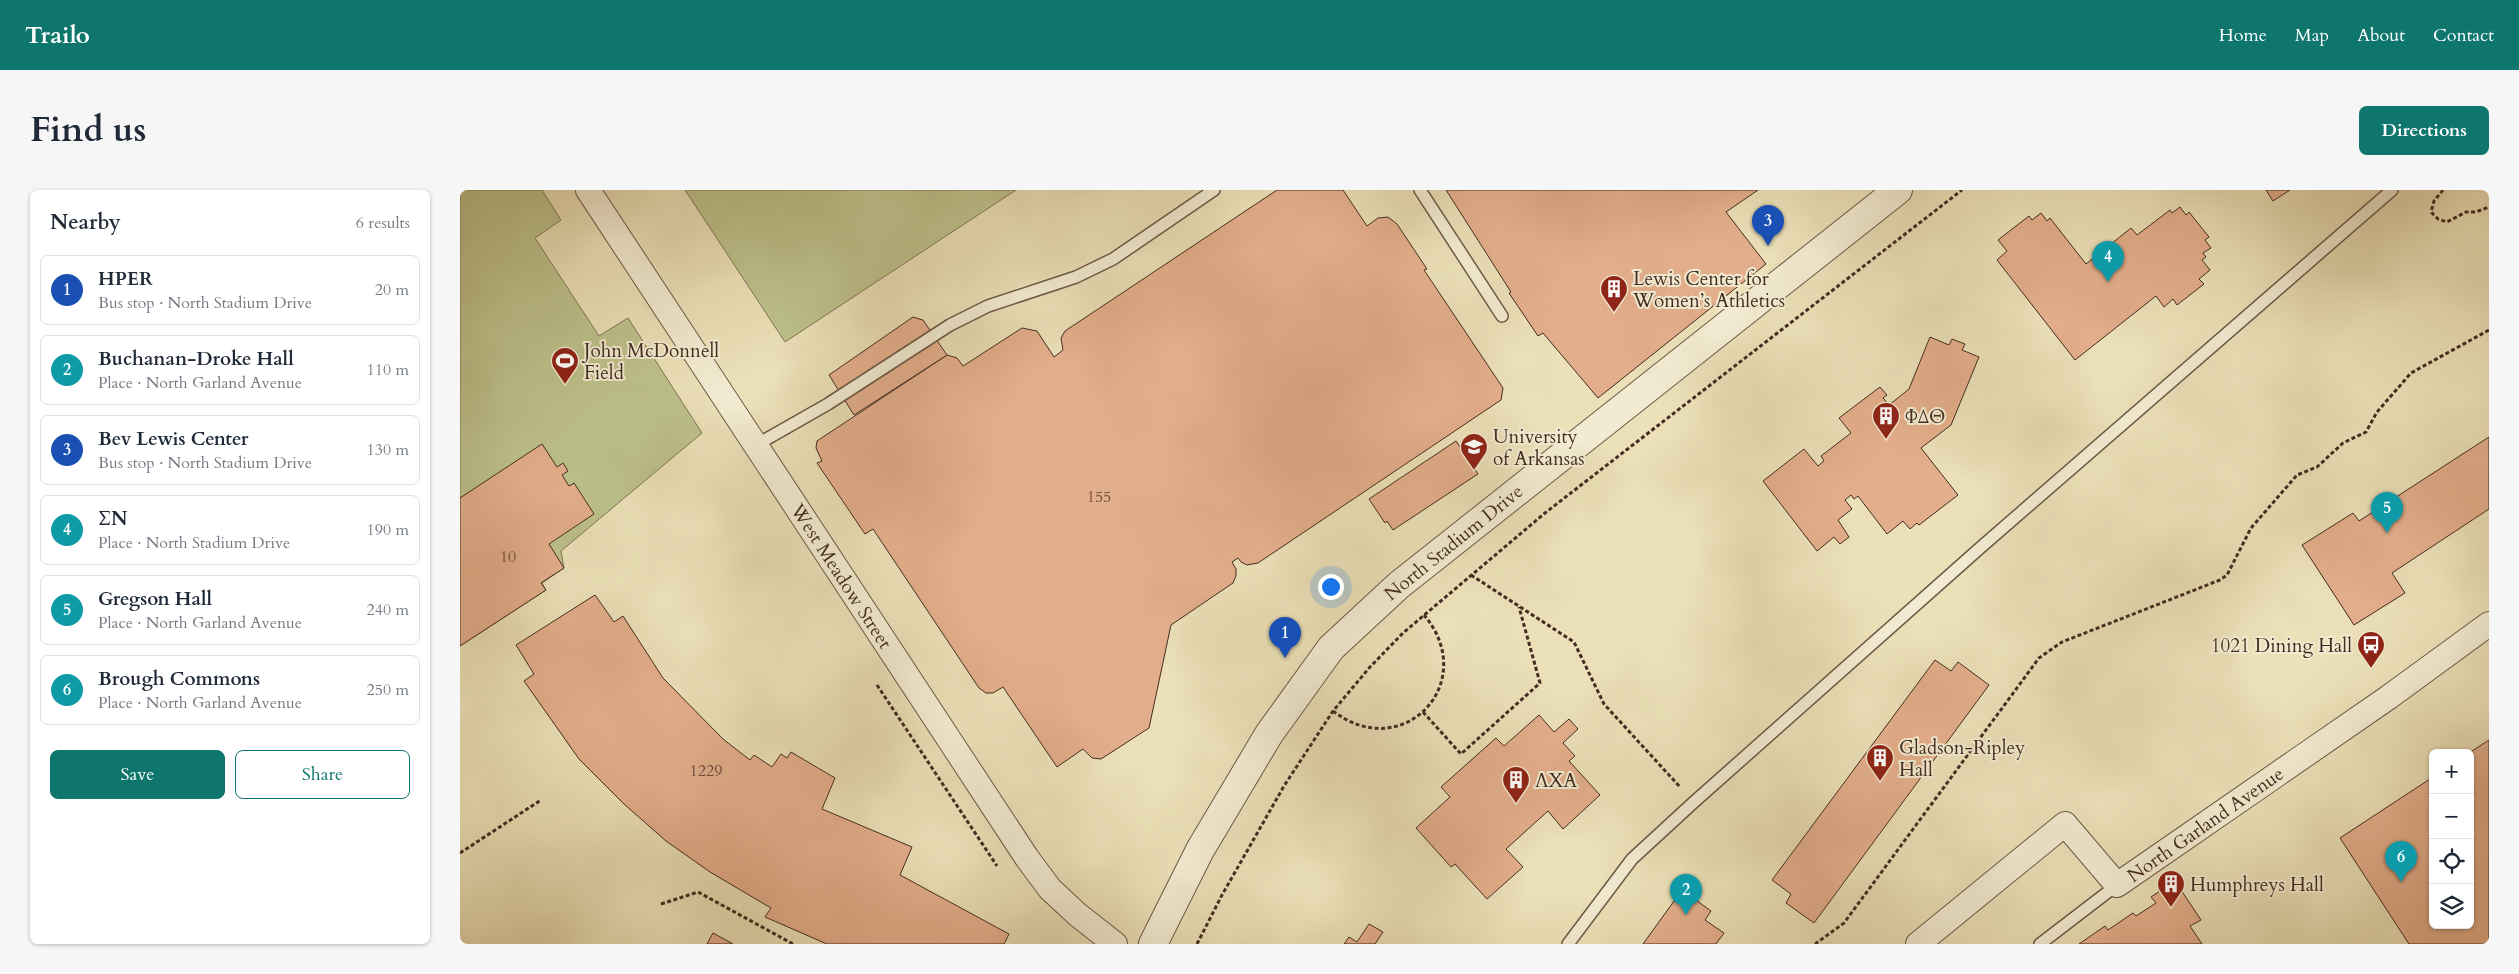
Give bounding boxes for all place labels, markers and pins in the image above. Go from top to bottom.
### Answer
pin: 3 [1752,205,1784,246]
pin: 4 [2092,241,2124,282]
place label: Lewis Center for Women’s Athletics [1632,266,1785,314]
building icon: Lewis Center for Women’s Athletics [1599,274,1629,313]
place label: John McDonnell Field [581,338,719,386]
sports icon: John McDonnell Field [550,346,580,385]
building icon: ΦΔΘ [1871,401,1901,440]
place label: ΦΔΘ [1905,404,1945,430]
place label: University of Arkansas [1493,424,1585,472]
school or university icon: University of Arkansas [1459,432,1489,471]
pin: 5 [2371,492,2403,533]
pin: 1 [1269,617,1301,658]
bus stop icon: 1021 Dining Hall [2356,630,2386,669]
place label: 1021 Dining Hall [2211,633,2352,659]
place label: Gladson-Ripley Hall [1899,735,2025,783]
building icon: Gladson-Ripley Hall [1865,743,1895,782]
building icon: ΛΧΑ [1501,765,1531,804]
place label: ΛΧΑ [1535,768,1577,794]
pin: 6 [2385,841,2417,882]
building icon: Humphreys Hall [2156,869,2186,908]
place label: Humphreys Hall [2190,872,2324,898]
pin: 2 [1670,874,1702,915]

